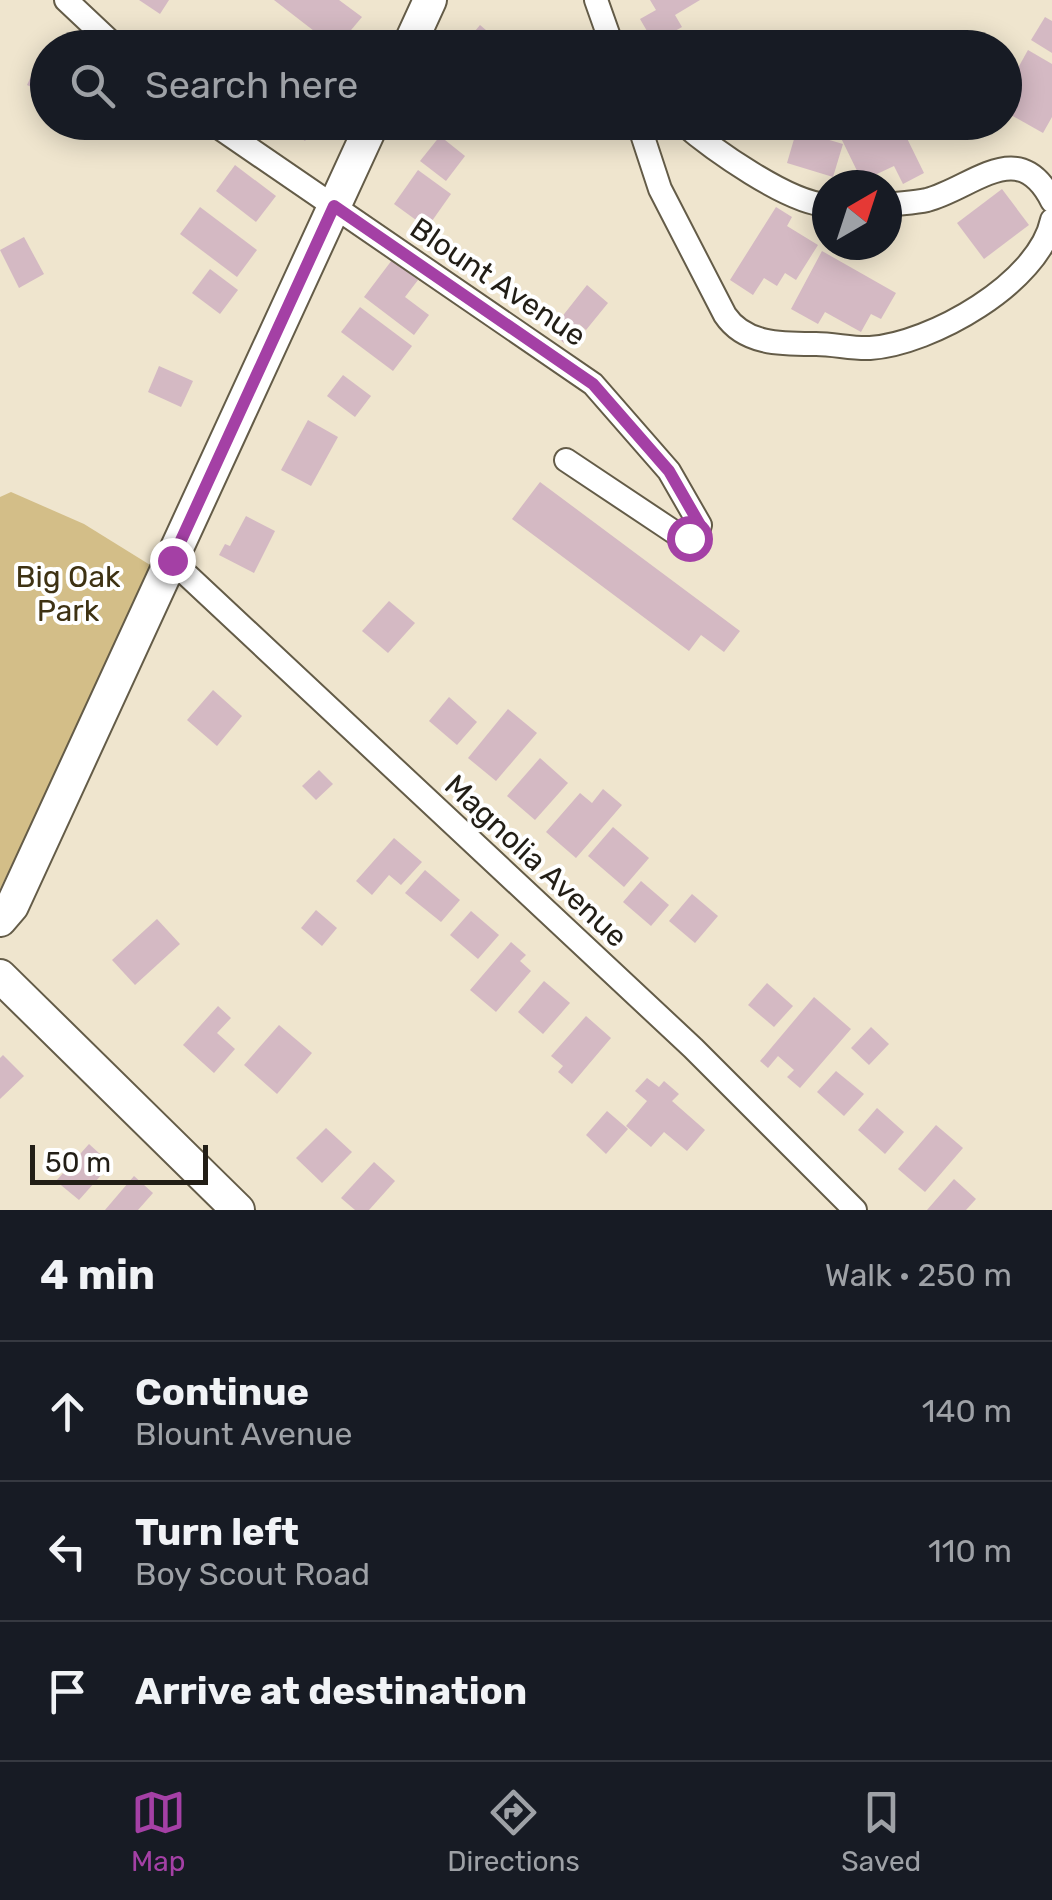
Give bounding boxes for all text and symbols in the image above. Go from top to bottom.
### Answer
search box [30,30,1022,140]
icon: search [65,58,120,113]
text: Search here [145,62,358,108]
north arrow [812,170,902,260]
street label: Blount Avenue [403,210,593,354]
route start [667,516,713,562]
route end [150,538,196,584]
park label: Big Oak Park [16,559,121,629]
street label: Magnolia Avenue [437,767,635,955]
scale bar [30,1140,208,1184]
text: 50 m [45,1146,111,1179]
text: 4 min [40,1250,155,1300]
text: Walk · 250 m [825,1256,1012,1294]
text: Continue [135,1369,309,1415]
icon: ahead [40,1384,95,1439]
text: 140 m [922,1392,1012,1430]
text: Blount Avenue [135,1415,353,1453]
text: Turn left [135,1509,299,1555]
icon: left [40,1524,95,1579]
text: 110 m [928,1532,1012,1570]
text: Boy Scout Road [135,1555,370,1593]
icon: arrive [40,1664,95,1719]
text: Arrive at destination [135,1668,527,1714]
tab: Map [131,1785,186,1878]
tab: Directions [447,1785,580,1878]
tab: Saved [841,1785,921,1878]

